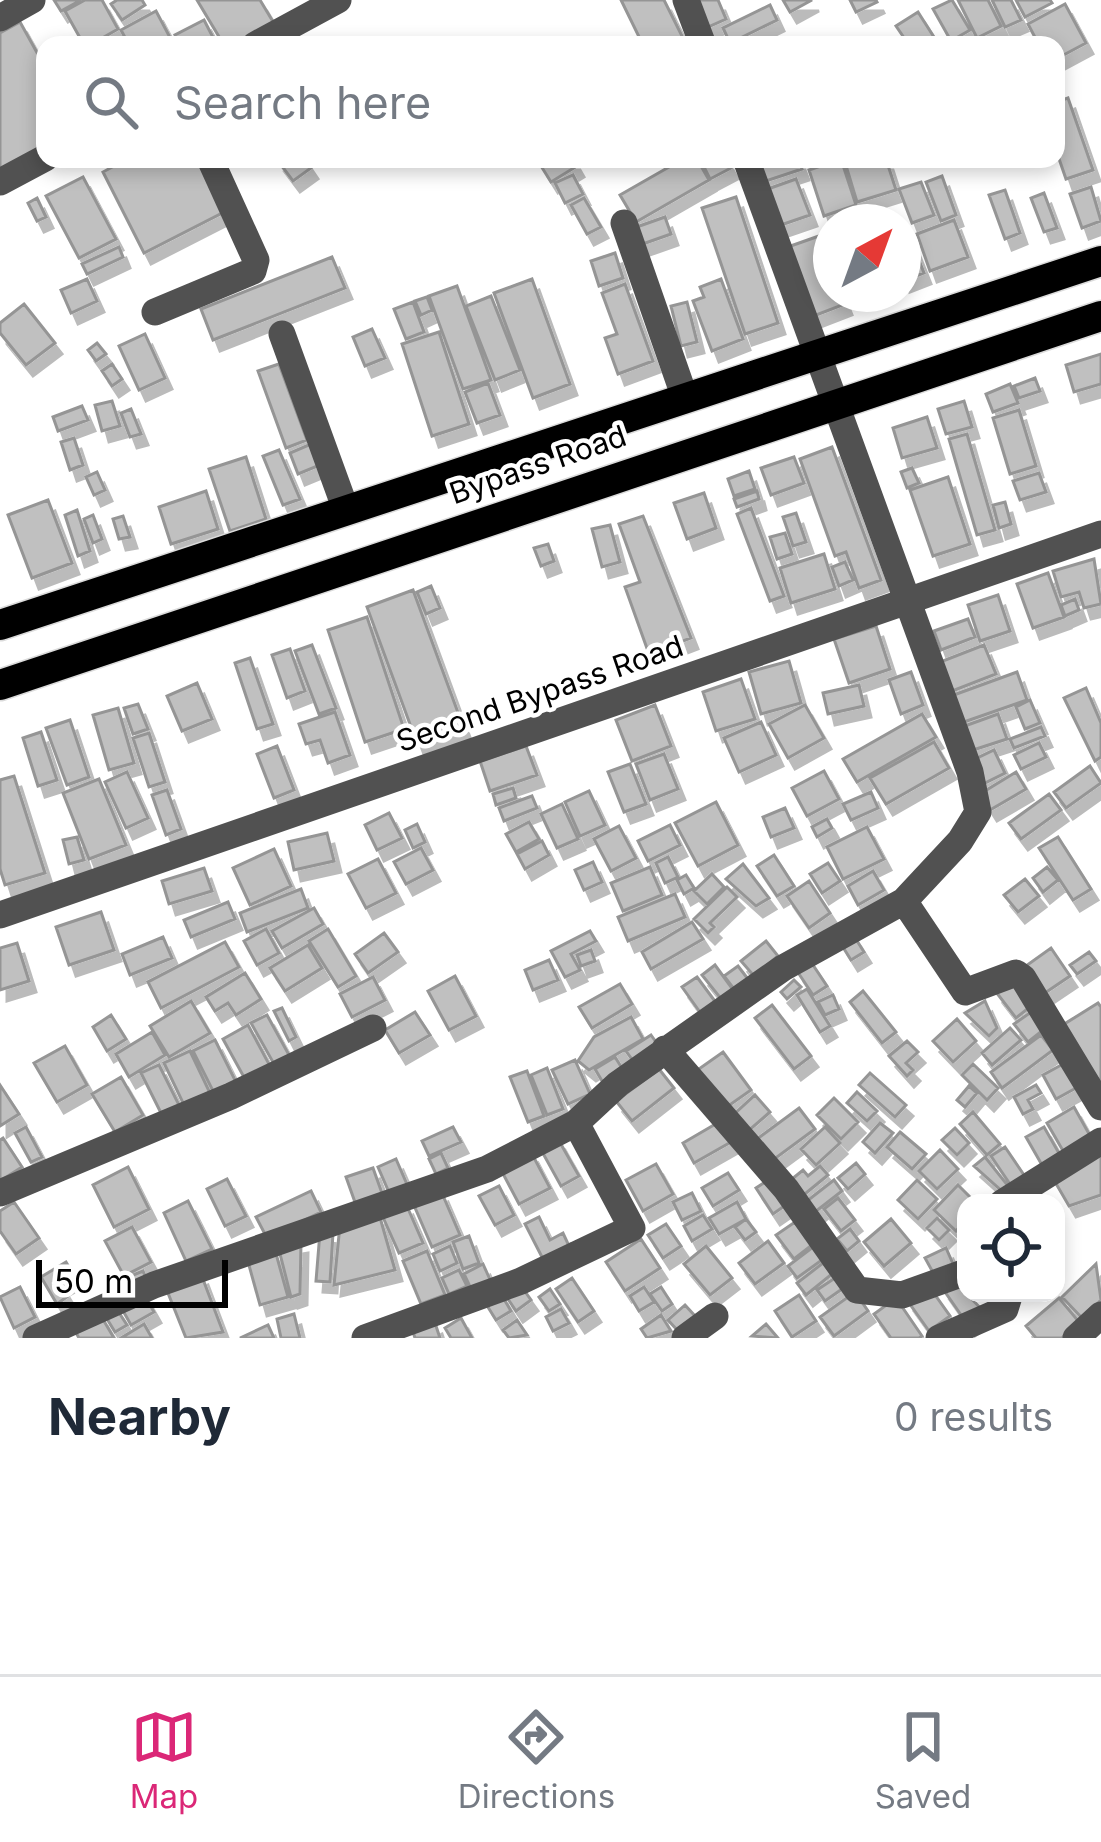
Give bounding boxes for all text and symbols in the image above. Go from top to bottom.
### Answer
search box [36,36,1065,168]
icon: search [78,69,144,135]
text: Search here [174,75,431,130]
north arrow [813,204,921,312]
street label: Bypass Road [445,417,631,511]
street label: Second Bypass Road [392,627,688,759]
map controls [957,1194,1065,1302]
button: locate [957,1194,1065,1302]
scale bar [36,1254,228,1307]
text: 50 m [54,1261,133,1301]
text: Nearby [48,1386,231,1447]
text: 0 results [894,1393,1053,1440]
tab: Map [130,1704,198,1816]
tab: Directions [458,1704,615,1816]
tab: Saved [875,1704,971,1816]

